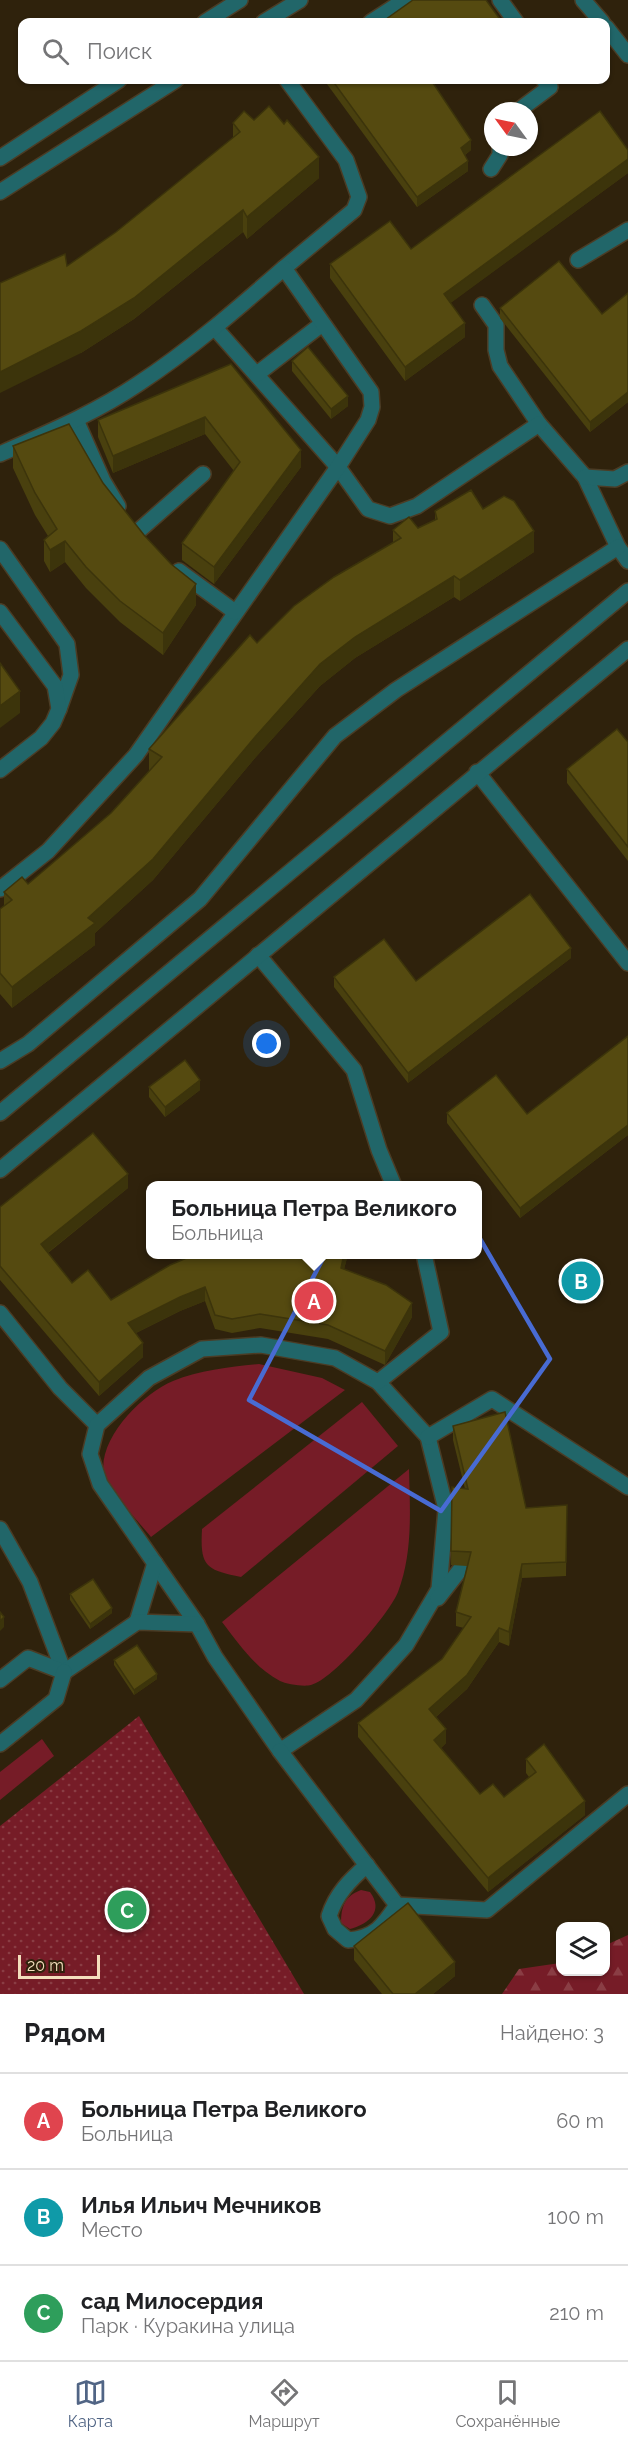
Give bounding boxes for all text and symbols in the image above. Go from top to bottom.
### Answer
search box [18,18,610,84]
icon: search [39,35,72,68]
text: Поиск [87,38,152,64]
north arrow [484,102,538,156]
your location [252,1029,281,1058]
popup [146,1181,482,1259]
text: Больница Петра Великого [171,1195,457,1221]
text: Больница [171,1221,263,1245]
pin: B [562,1258,600,1304]
pin: A [294,1278,334,1324]
pin: C [108,1888,146,1932]
map controls [556,1922,610,1976]
button: layers [556,1922,610,1976]
scale bar [18,1952,100,1980]
text: 20 m [27,1956,64,1975]
text: Рядом [24,2018,106,2048]
text: Найдено: 3 [500,2021,604,2045]
text: Больница Петра Великого [81,2096,367,2122]
text: A [37,2109,50,2133]
text: 60 m [556,2109,604,2133]
text: Больница [81,2122,173,2146]
text: Илья Ильич Мечников [81,2192,321,2218]
text: B [37,2205,50,2229]
text: 100 m [547,2205,604,2229]
text: Место [81,2218,143,2242]
text: сад Милосердия [81,2288,263,2314]
text: C [37,2301,50,2325]
text: 210 m [549,2301,604,2325]
text: Парк · Куракина улица [81,2314,295,2338]
tab: Карта [68,2376,113,2431]
tab: Маршрут [249,2376,320,2431]
tab: Сохранённые [455,2376,560,2431]

